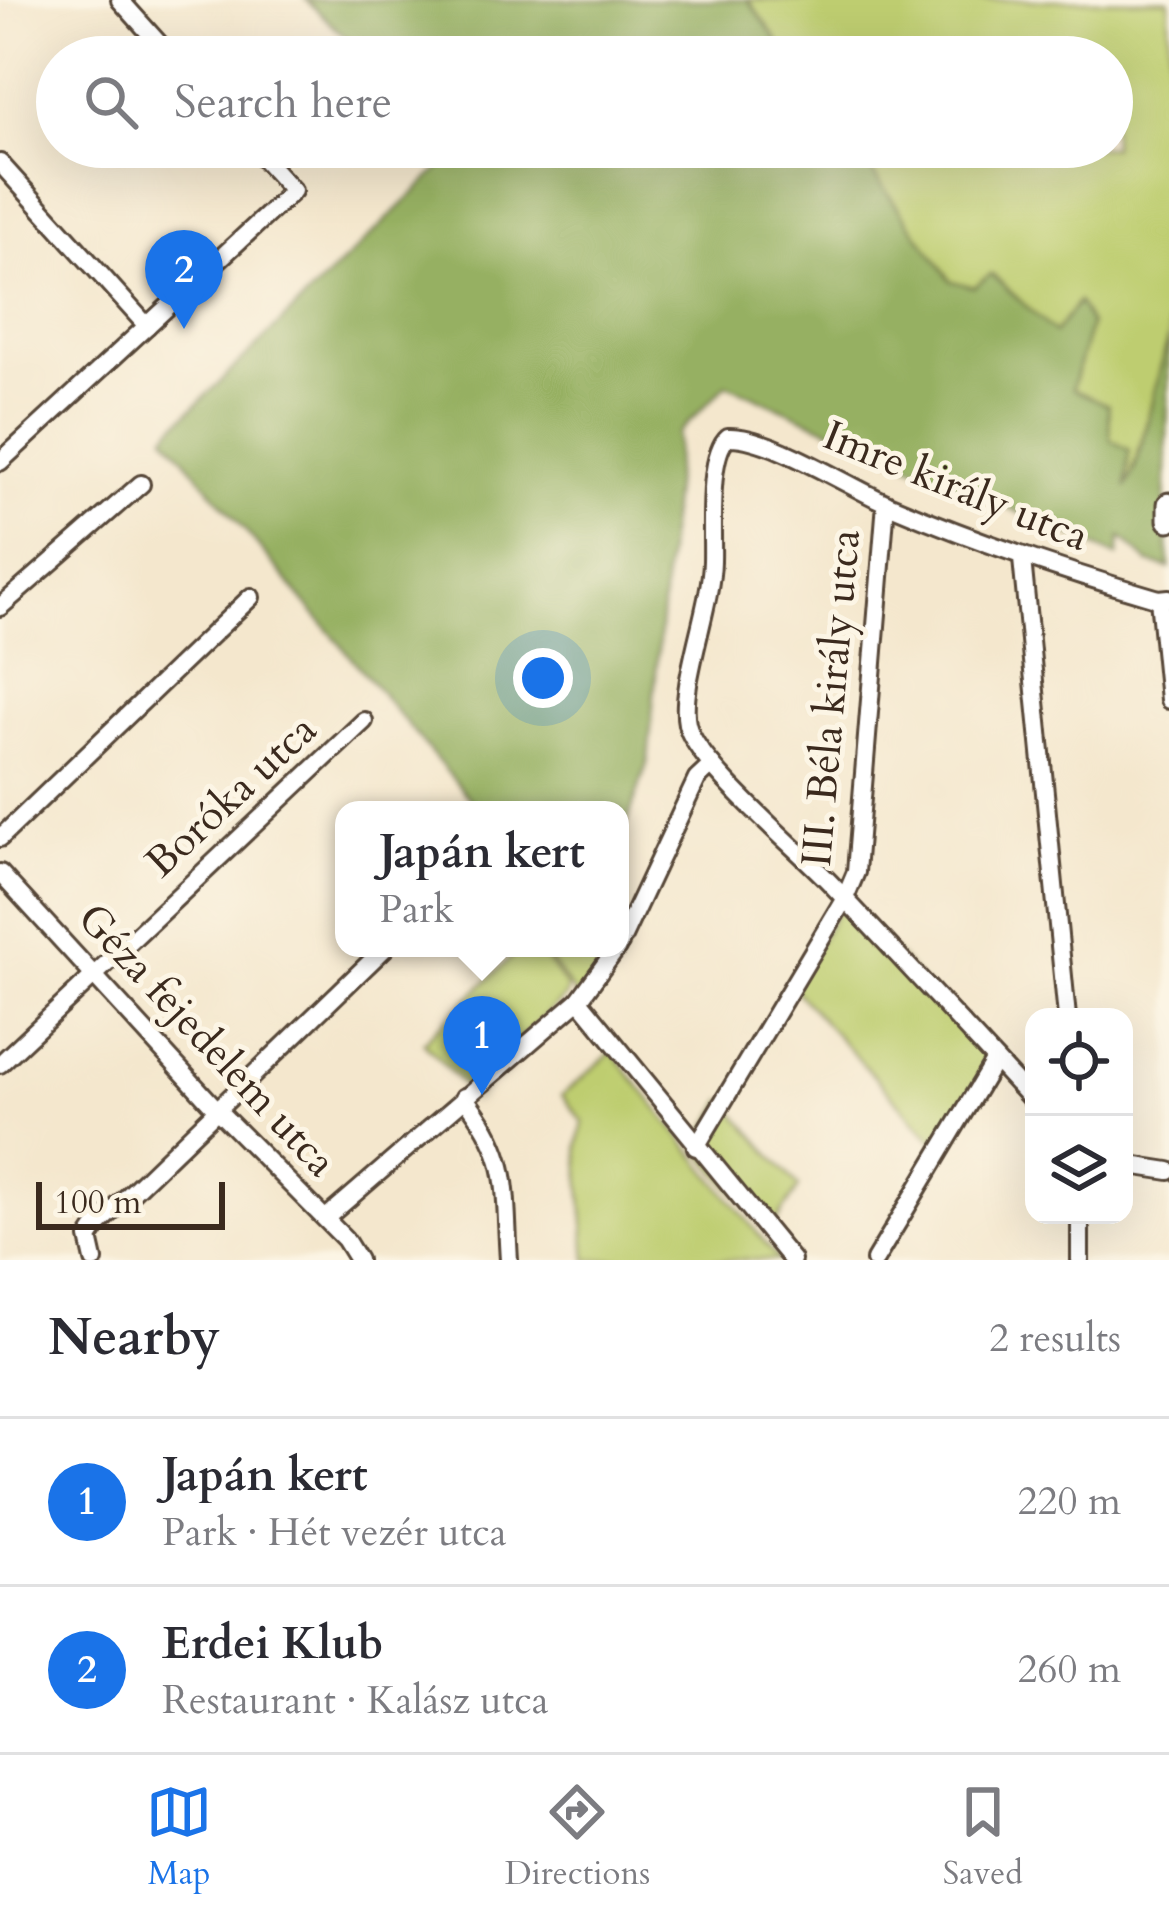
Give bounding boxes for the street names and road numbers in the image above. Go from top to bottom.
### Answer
street label: Imre király utca [815,407,1097,565]
street label: III. Béla király utca [788,527,874,869]
street label: Boróka utca [133,702,329,890]
street label: Géza fejedelem utca [65,891,349,1189]

